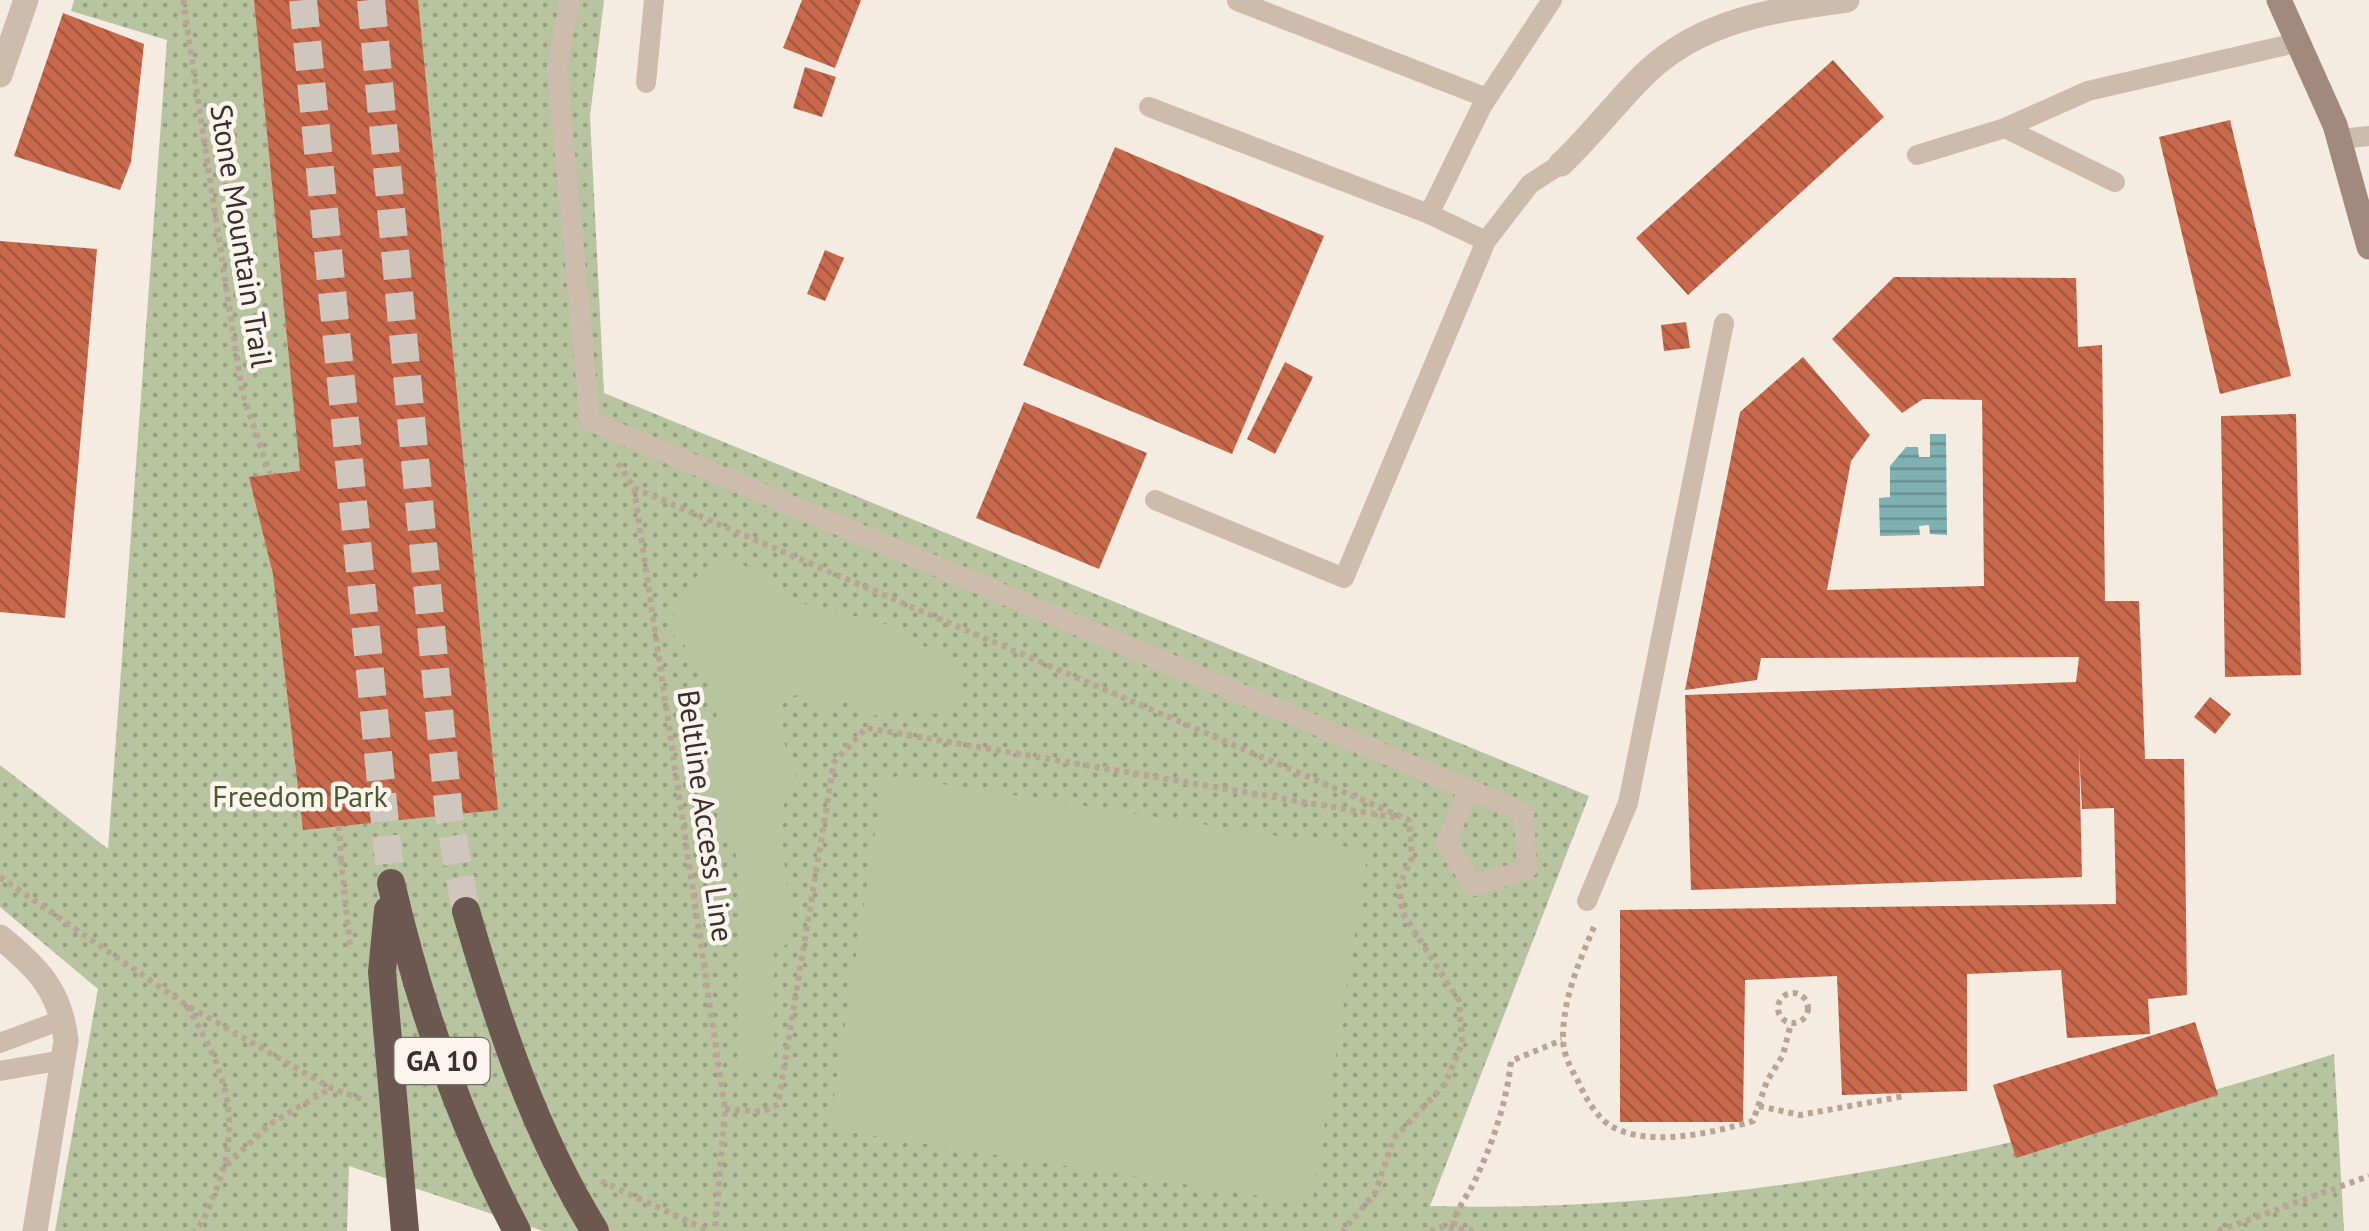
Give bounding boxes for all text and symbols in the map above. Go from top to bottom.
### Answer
street label: Stone Mountain Trail [202,101,283,370]
street label: Beltline Access Line [670,687,743,944]
park label: Freedom Park [212,776,388,815]
road number: GA 10 [394,1038,490,1084]

